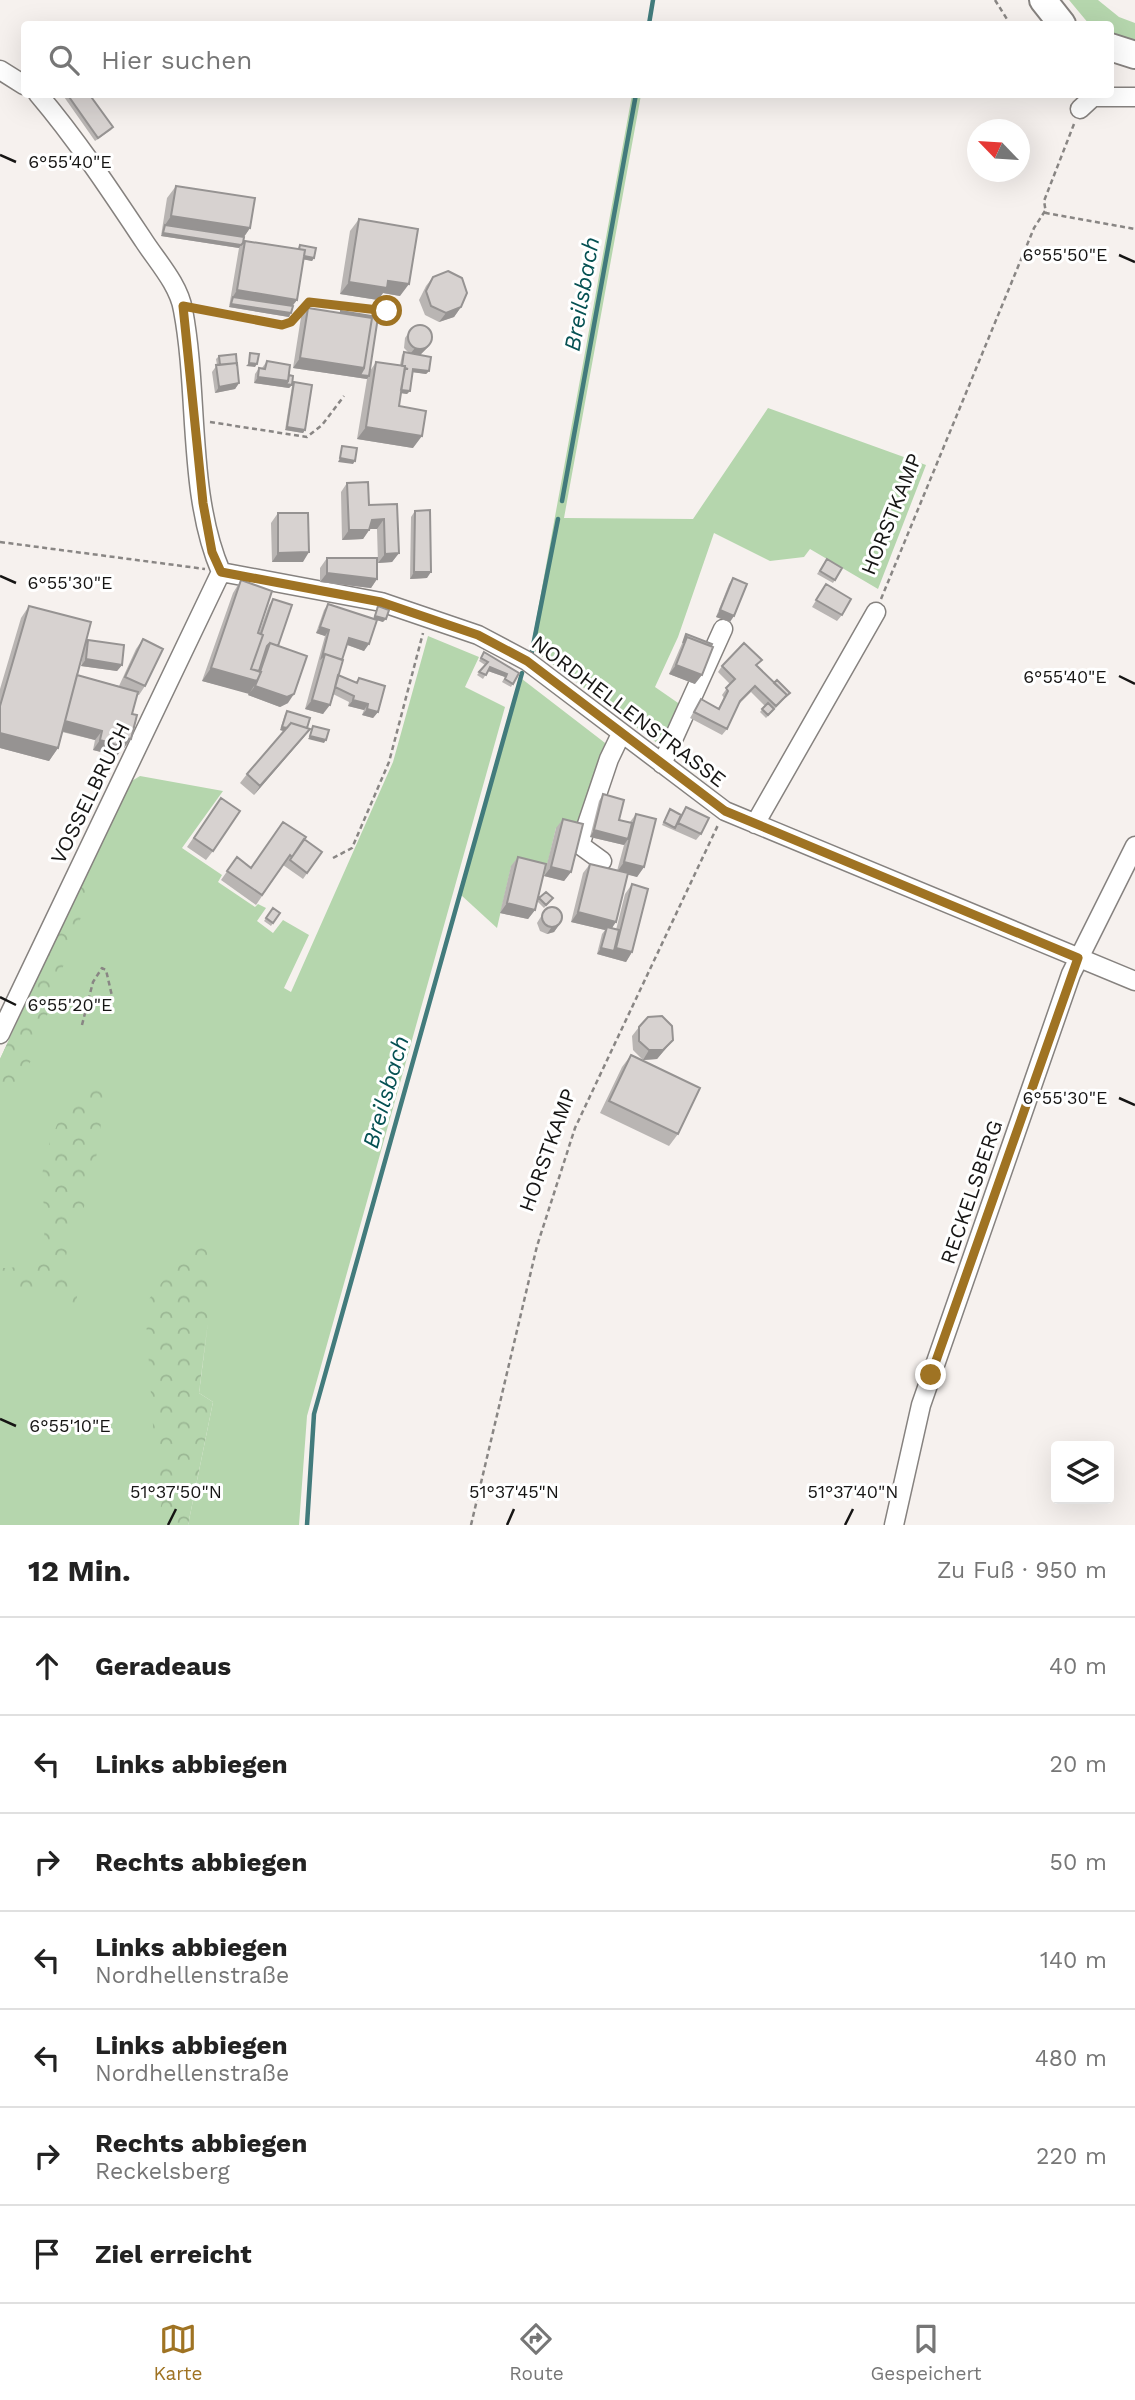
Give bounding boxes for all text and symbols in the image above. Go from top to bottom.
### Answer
search box [21,21,1114,98]
icon: search [45,41,83,79]
text: Hier suchen [101,45,252,75]
north arrow [967,119,1030,182]
text: 6°55'40"E [28,151,112,172]
water label: Breilsbach [559,235,605,353]
text: 6°55'50"E [1023,244,1107,265]
route start [371,295,402,326]
street label: HORSTKAMP [855,450,927,578]
text: 6°55'30"E [28,572,112,593]
street label: NORDHELLENSTRASSE [527,630,731,792]
text: 6°55'40"E [1023,666,1107,687]
street label: VOSSELBRUCH [45,718,135,868]
text: 6°55'20"E [28,994,112,1015]
water label: Breilsbach [357,1033,415,1151]
street label: HORSTKAMP [513,1085,581,1215]
text: 6°55'30"E [1023,1087,1107,1108]
street label: RECKELSBERG [935,1117,1007,1267]
route end [915,1359,946,1390]
text: 6°55'10"E [29,1415,111,1436]
map controls [1051,1441,1114,1504]
button: layers [1051,1441,1114,1504]
text: 51°37'50"N [130,1481,222,1502]
text: 51°37'45"N [469,1481,559,1502]
text: 51°37'40"N [808,1481,898,1502]
text: 12 Min. [28,1553,131,1588]
text: Zu Fuß · 950 m [937,1557,1107,1584]
icon: ahead [28,1647,66,1685]
text: Geradeaus [95,1651,231,1681]
text: 40 m [1049,1653,1107,1680]
icon: left [28,1745,66,1783]
text: Links abbiegen [95,1749,288,1779]
text: 20 m [1050,1751,1107,1778]
icon: right [28,1843,66,1881]
text: Rechts abbiegen [95,1847,307,1877]
text: 50 m [1050,1849,1107,1876]
text: Links abbiegen [95,1932,288,1962]
icon: left [28,1941,66,1979]
text: 140 m [1040,1947,1107,1974]
text: Nordhellenstraße [95,1962,289,1989]
text: Links abbiegen [95,2030,288,2060]
icon: left [28,2039,66,2077]
text: 480 m [1035,2045,1107,2072]
text: Nordhellenstraße [95,2060,289,2087]
text: Rechts abbiegen [95,2128,307,2158]
icon: right [28,2137,66,2175]
text: 220 m [1036,2143,1107,2170]
text: Reckelsberg [95,2158,230,2185]
icon: arrive [28,2235,66,2273]
text: Ziel erreicht [95,2239,252,2269]
tab: Karte [153,2320,202,2385]
tab: Route [509,2320,564,2385]
tab: Gespeichert [870,2320,982,2385]

